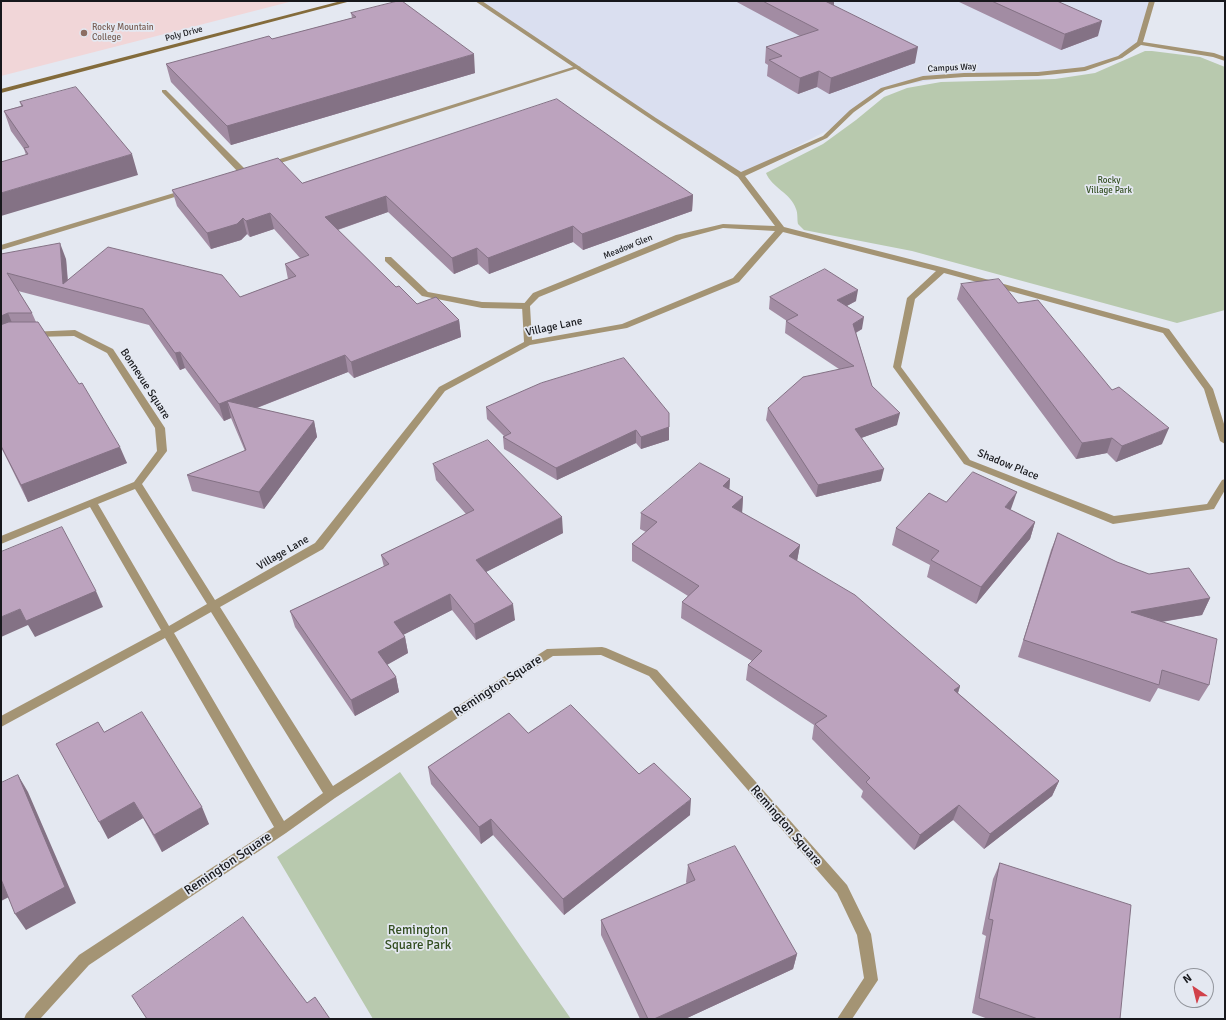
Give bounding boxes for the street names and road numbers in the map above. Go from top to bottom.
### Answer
street label: Poly Drive [164,24,204,44]
street label: Campus Way [927,61,977,75]
street label: Meadow Glen [602,232,654,262]
street label: Village Lane [524,315,584,339]
street label: Bonnevue Square [117,346,173,422]
street label: Shadow Place [975,447,1041,483]
street label: Village Lane [255,533,311,573]
street label: Remington Square [451,652,545,720]
street label: Remington Square [747,782,825,870]
street label: Remington Square [181,829,275,899]

